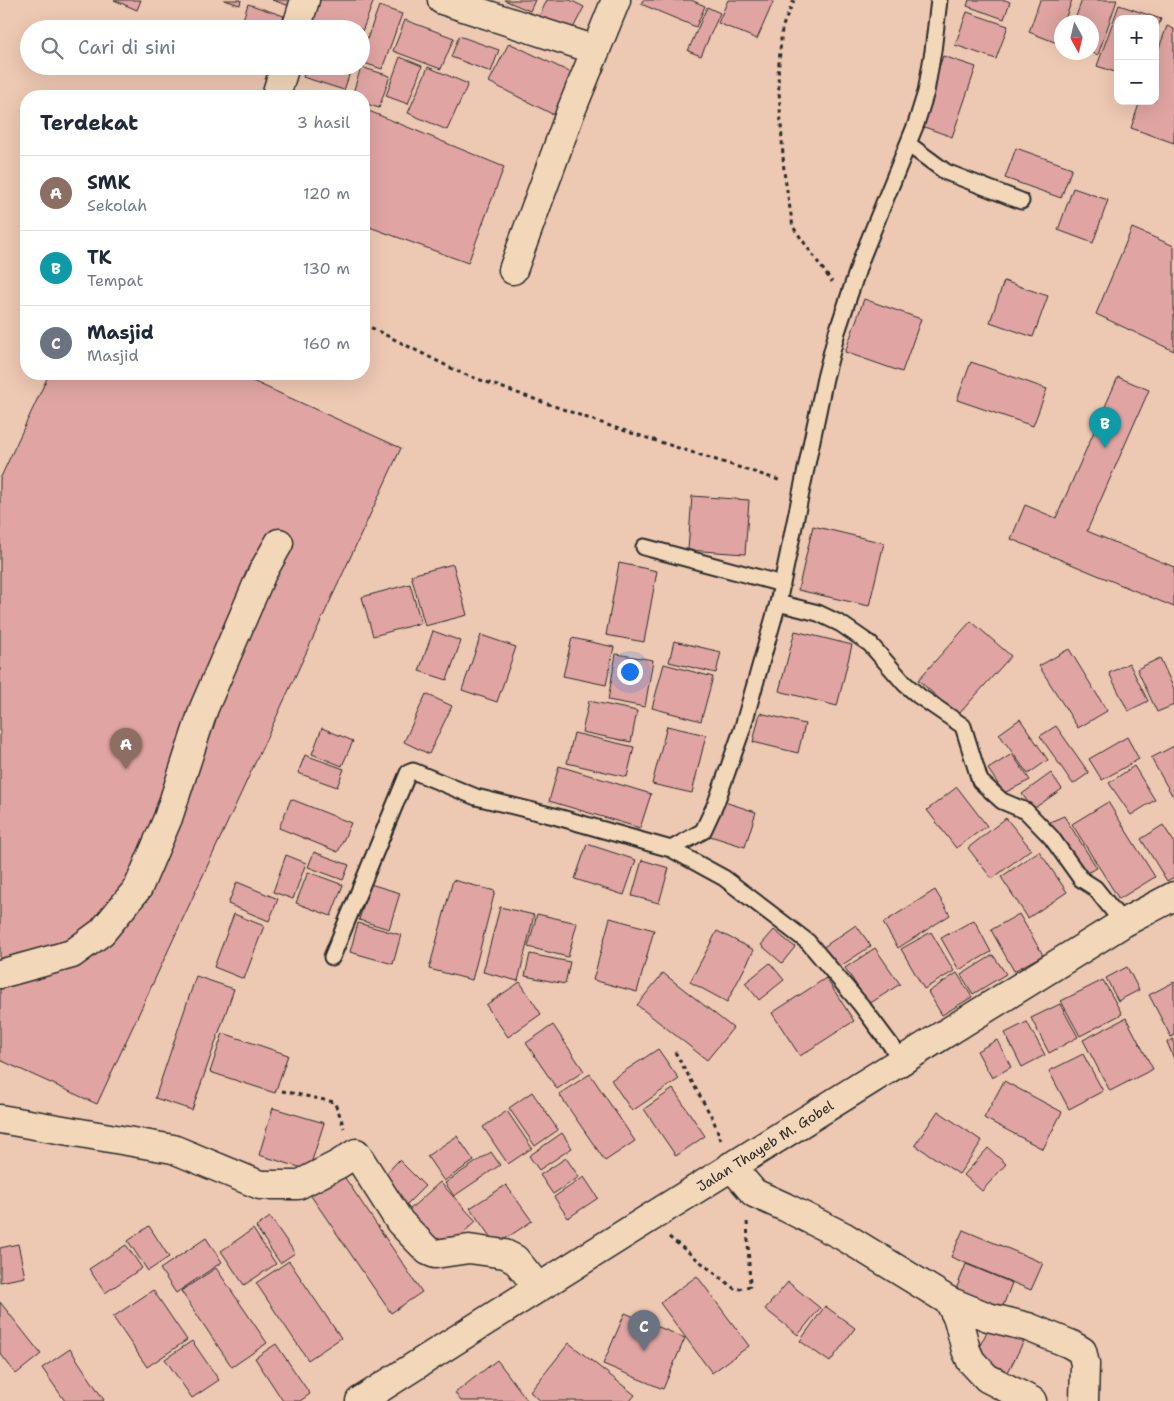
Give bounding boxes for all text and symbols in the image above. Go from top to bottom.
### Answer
north arrow [1054,15,1099,60]
map controls [1114,15,1159,105]
button: + [1114,15,1159,60]
search box [20,20,370,75]
icon: search [38,34,66,62]
text: Cari di sini [78,35,176,60]
button: − [1114,60,1159,105]
text: Terdekat [40,109,138,137]
text: 3 hasil [297,112,350,133]
text: SMK [87,170,130,195]
text: A [50,183,62,204]
text: 120 m [303,183,350,204]
text: Sekolah [87,195,147,216]
text: TK [87,245,112,270]
text: B [51,258,61,279]
text: 130 m [303,258,350,279]
text: Tempat [87,270,143,291]
text: Masjid [87,320,154,345]
text: C [51,333,61,354]
text: 160 m [303,333,350,354]
text: Masjid [87,345,139,366]
pin: B [1089,407,1121,448]
your location [617,659,643,685]
pin: A [110,728,142,769]
street label: Jalan Thayeb M. Gobel [693,1096,837,1195]
pin: C [628,1310,660,1351]

